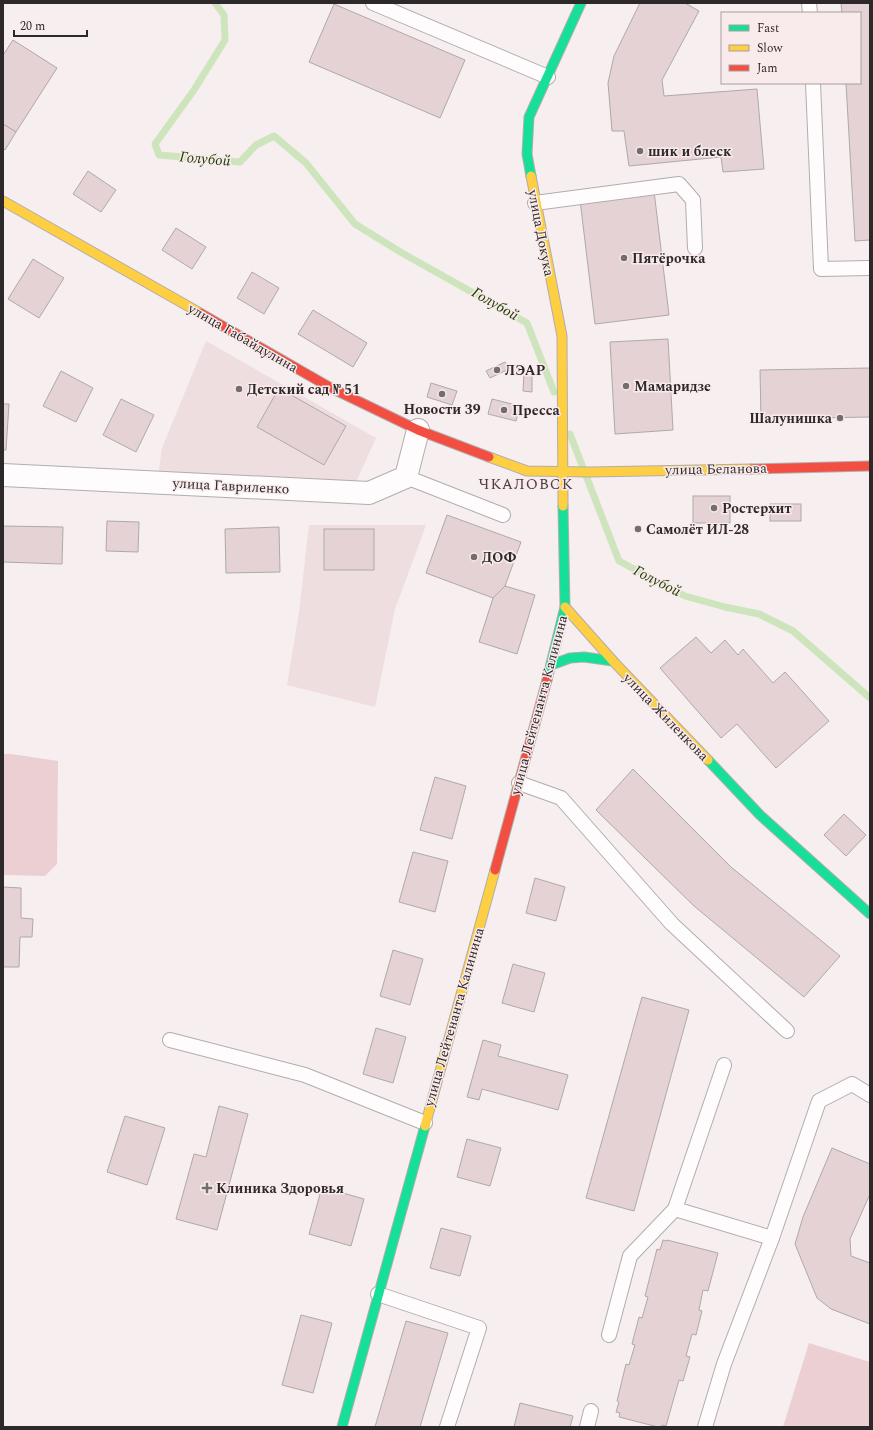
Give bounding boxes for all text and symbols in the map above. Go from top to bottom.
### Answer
scale bar [14,12,87,38]
legend [721,12,861,84]
text: 20 m [20,17,45,36]
text: Fast [757,19,779,38]
text: Slow [757,39,783,58]
text: Jam [757,59,778,78]
place label: шик и блеск [648,141,732,162]
water label: Голубой [178,145,232,173]
marker: шик и блеск [635,146,645,156]
street label: улица Докука [522,187,560,278]
place label: Пятёрочка [632,248,706,269]
marker: Пятёрочка [619,253,629,263]
water label: Голубой [467,281,523,327]
street label: улица Габайдулина [183,297,302,378]
place label: ЛЭАР [505,360,546,381]
marker: ЛЭАР [492,365,502,375]
place label: Мамаридзе [634,376,711,397]
place label: Детский сад № 51 [247,379,360,400]
marker: Мамаридзе [621,381,631,391]
marker: Детский сад № 51 [234,384,244,394]
marker: Новости 39 [437,389,447,399]
place label: Новости 39 [403,399,481,420]
place label: Пресса [512,400,560,421]
marker: Пресса [499,405,509,415]
place label: Шалунишка [749,408,833,429]
marker: Шалунишка [835,413,845,423]
street label: улица Беланова [664,458,767,480]
street label: улица Гавриленко [171,472,290,500]
district label: ЧКАЛОВСК [479,473,574,496]
place label: Ростерхит [722,498,792,519]
marker: Ростерхит [709,503,719,513]
place label: Самолёт ИЛ-28 [646,519,749,540]
marker: Самолёт ИЛ-28 [633,524,643,534]
place label: ДОФ [482,547,517,568]
marker: ДОФ [469,552,479,562]
water label: Голубой [629,559,685,603]
street label: улица Лейтенанта Калинина [505,613,573,798]
street label: улица Жиленкова [618,667,714,766]
street label: улица Лейтенанта Калинина [418,925,490,1110]
place label: Клиника Здоровья [216,1178,344,1199]
marker: Клиника Здоровья [201,1182,213,1194]

